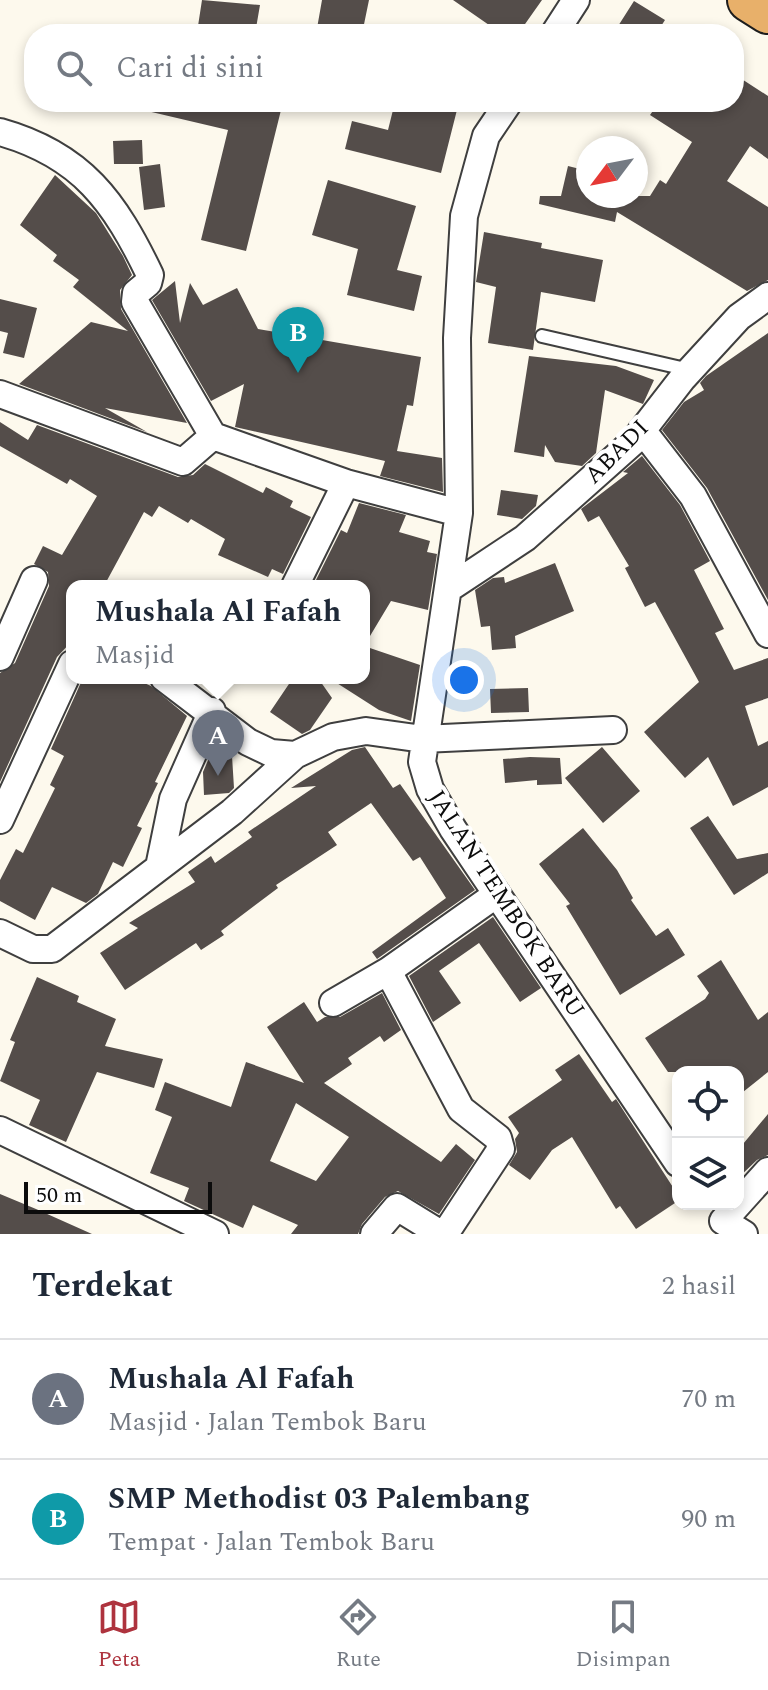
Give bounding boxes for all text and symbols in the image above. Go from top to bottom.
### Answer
search box [24,24,744,112]
text: Cari di sini [116,45,264,91]
icon: search [52,46,96,90]
north arrow [576,136,648,208]
pin: B [272,307,324,373]
street label: ABADI [576,411,658,493]
popup [66,580,370,684]
text: Mushala Al Fafah [95,589,341,635]
text: Masjid [95,635,174,675]
your location [444,660,484,700]
pin: A [192,710,244,776]
street label: JALAN TEMBOK BARU [419,783,593,1025]
map controls [672,1066,744,1210]
button: locate [672,1066,744,1138]
button: layers [672,1138,744,1210]
scale bar [24,1178,212,1214]
text: 50 m [36,1179,82,1212]
text: Terdekat [32,1260,173,1312]
text: 2 hasil [662,1266,736,1306]
text: Mushala Al Fafah [108,1356,355,1402]
text: A [48,1379,68,1419]
text: 70 m [681,1379,736,1419]
text: Masjid · Jalan Tembok Baru [108,1402,427,1442]
text: SMP Methodist 03 Palembang [108,1476,530,1522]
text: B [49,1499,67,1539]
text: 90 m [681,1499,736,1539]
text: Tempat · Jalan Tembok Baru [108,1522,435,1562]
tab: Peta [97,1595,141,1676]
tab: Rute [336,1595,381,1676]
tab: Disimpan [575,1595,671,1676]

